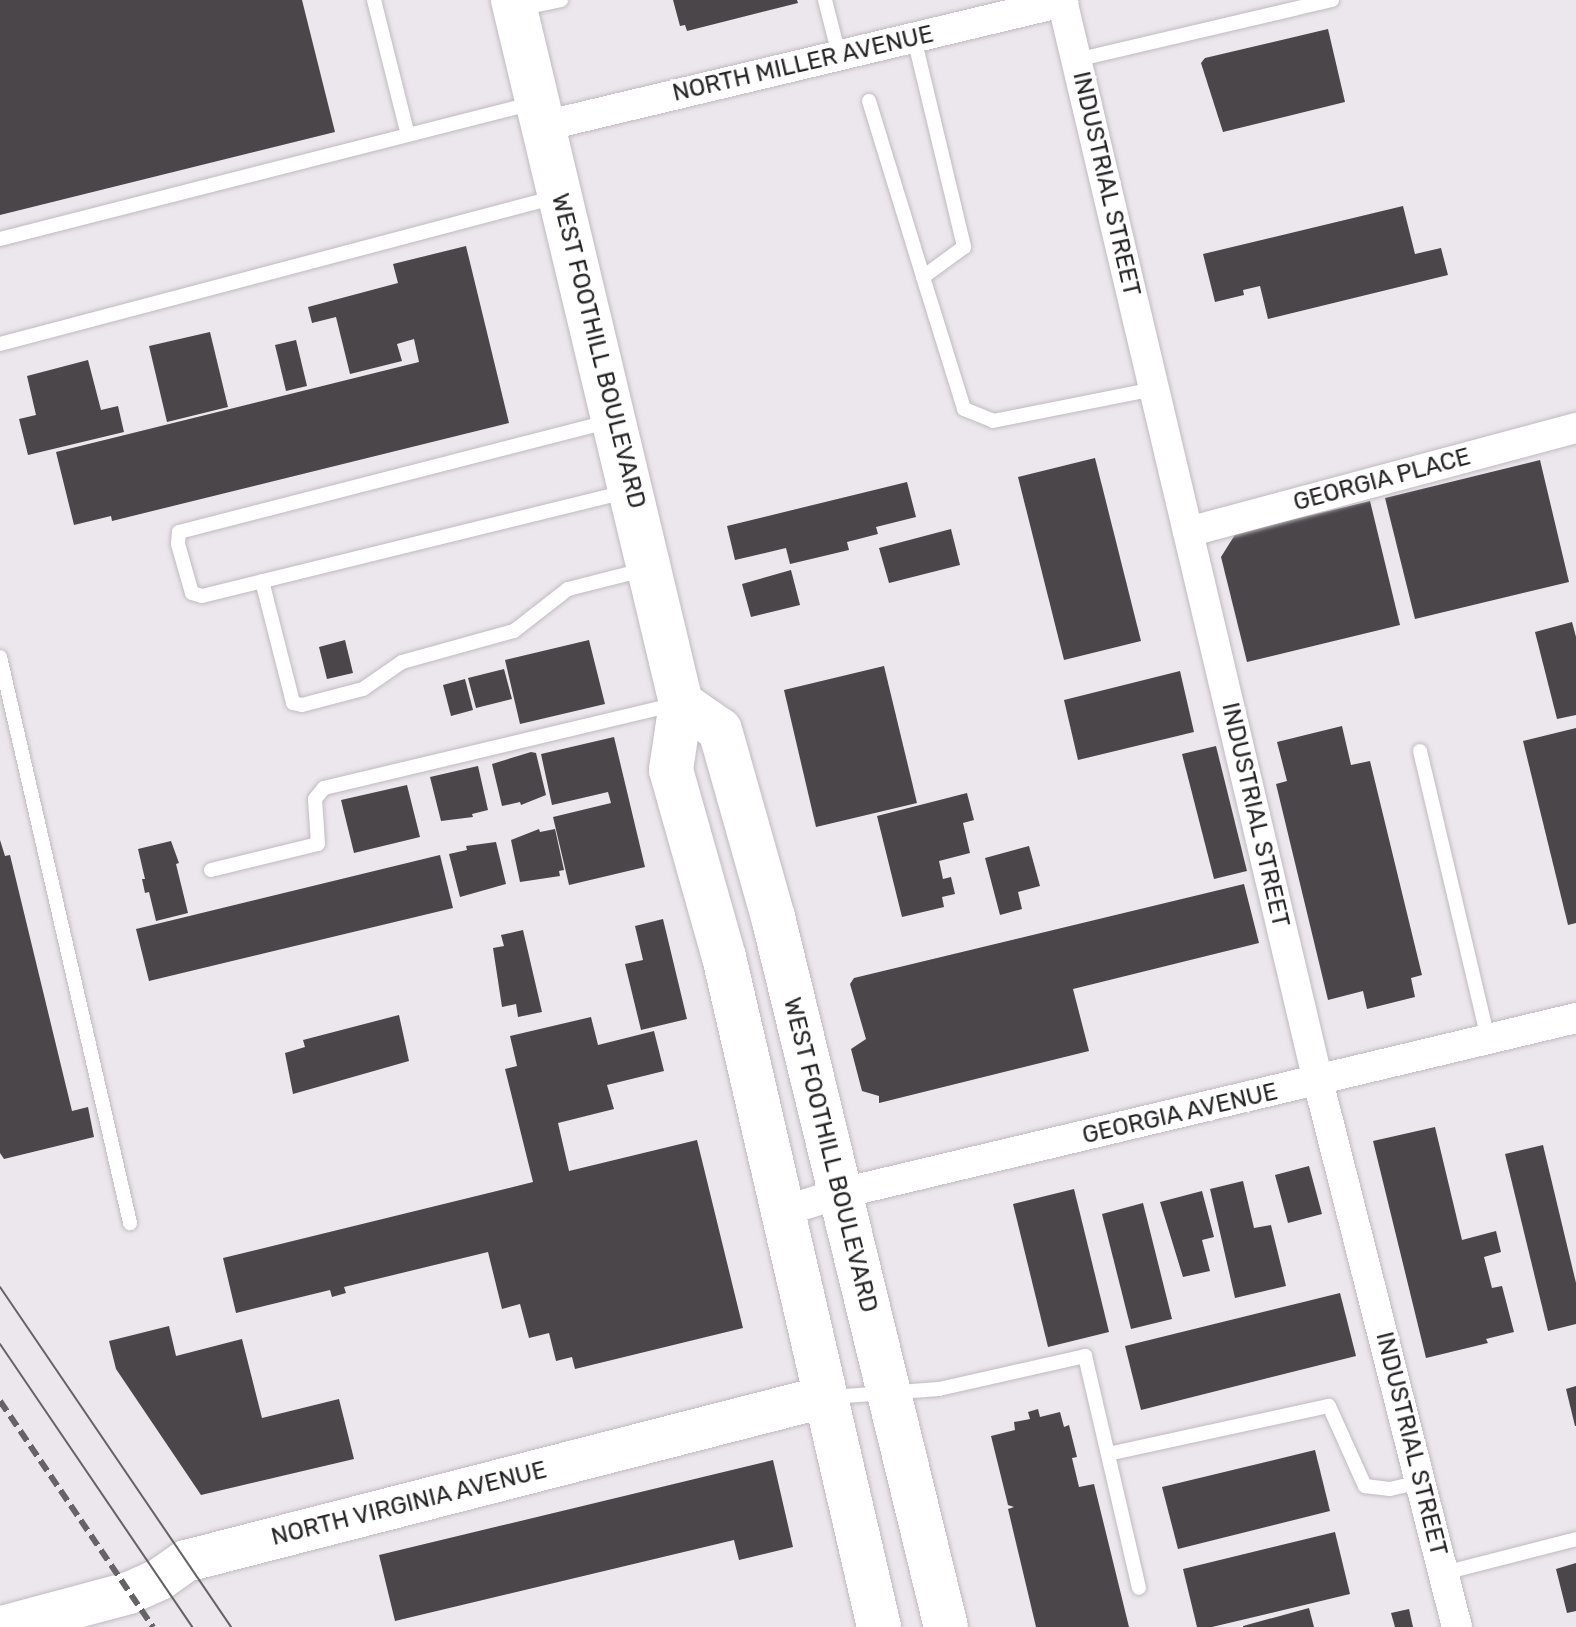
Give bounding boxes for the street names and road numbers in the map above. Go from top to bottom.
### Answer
street label: NORTH MILLER AVENUE [670,20,936,108]
street label: INDUSTRIAL STREET [1066,69,1146,299]
street label: WEST FOOTHILL BOULEVARD [545,190,651,512]
street label: GEORGIA PLACE [1290,442,1474,518]
street label: INDUSTRIAL STREET [1215,700,1295,930]
street label: WEST FOOTHILL BOULEVARD [777,994,883,1316]
street label: GEORGIA AVENUE [1079,1077,1281,1151]
street label: INDUSTRIAL STREET [1369,1329,1453,1559]
street label: NORTH VIRGINIA AVENUE [267,1456,551,1552]

